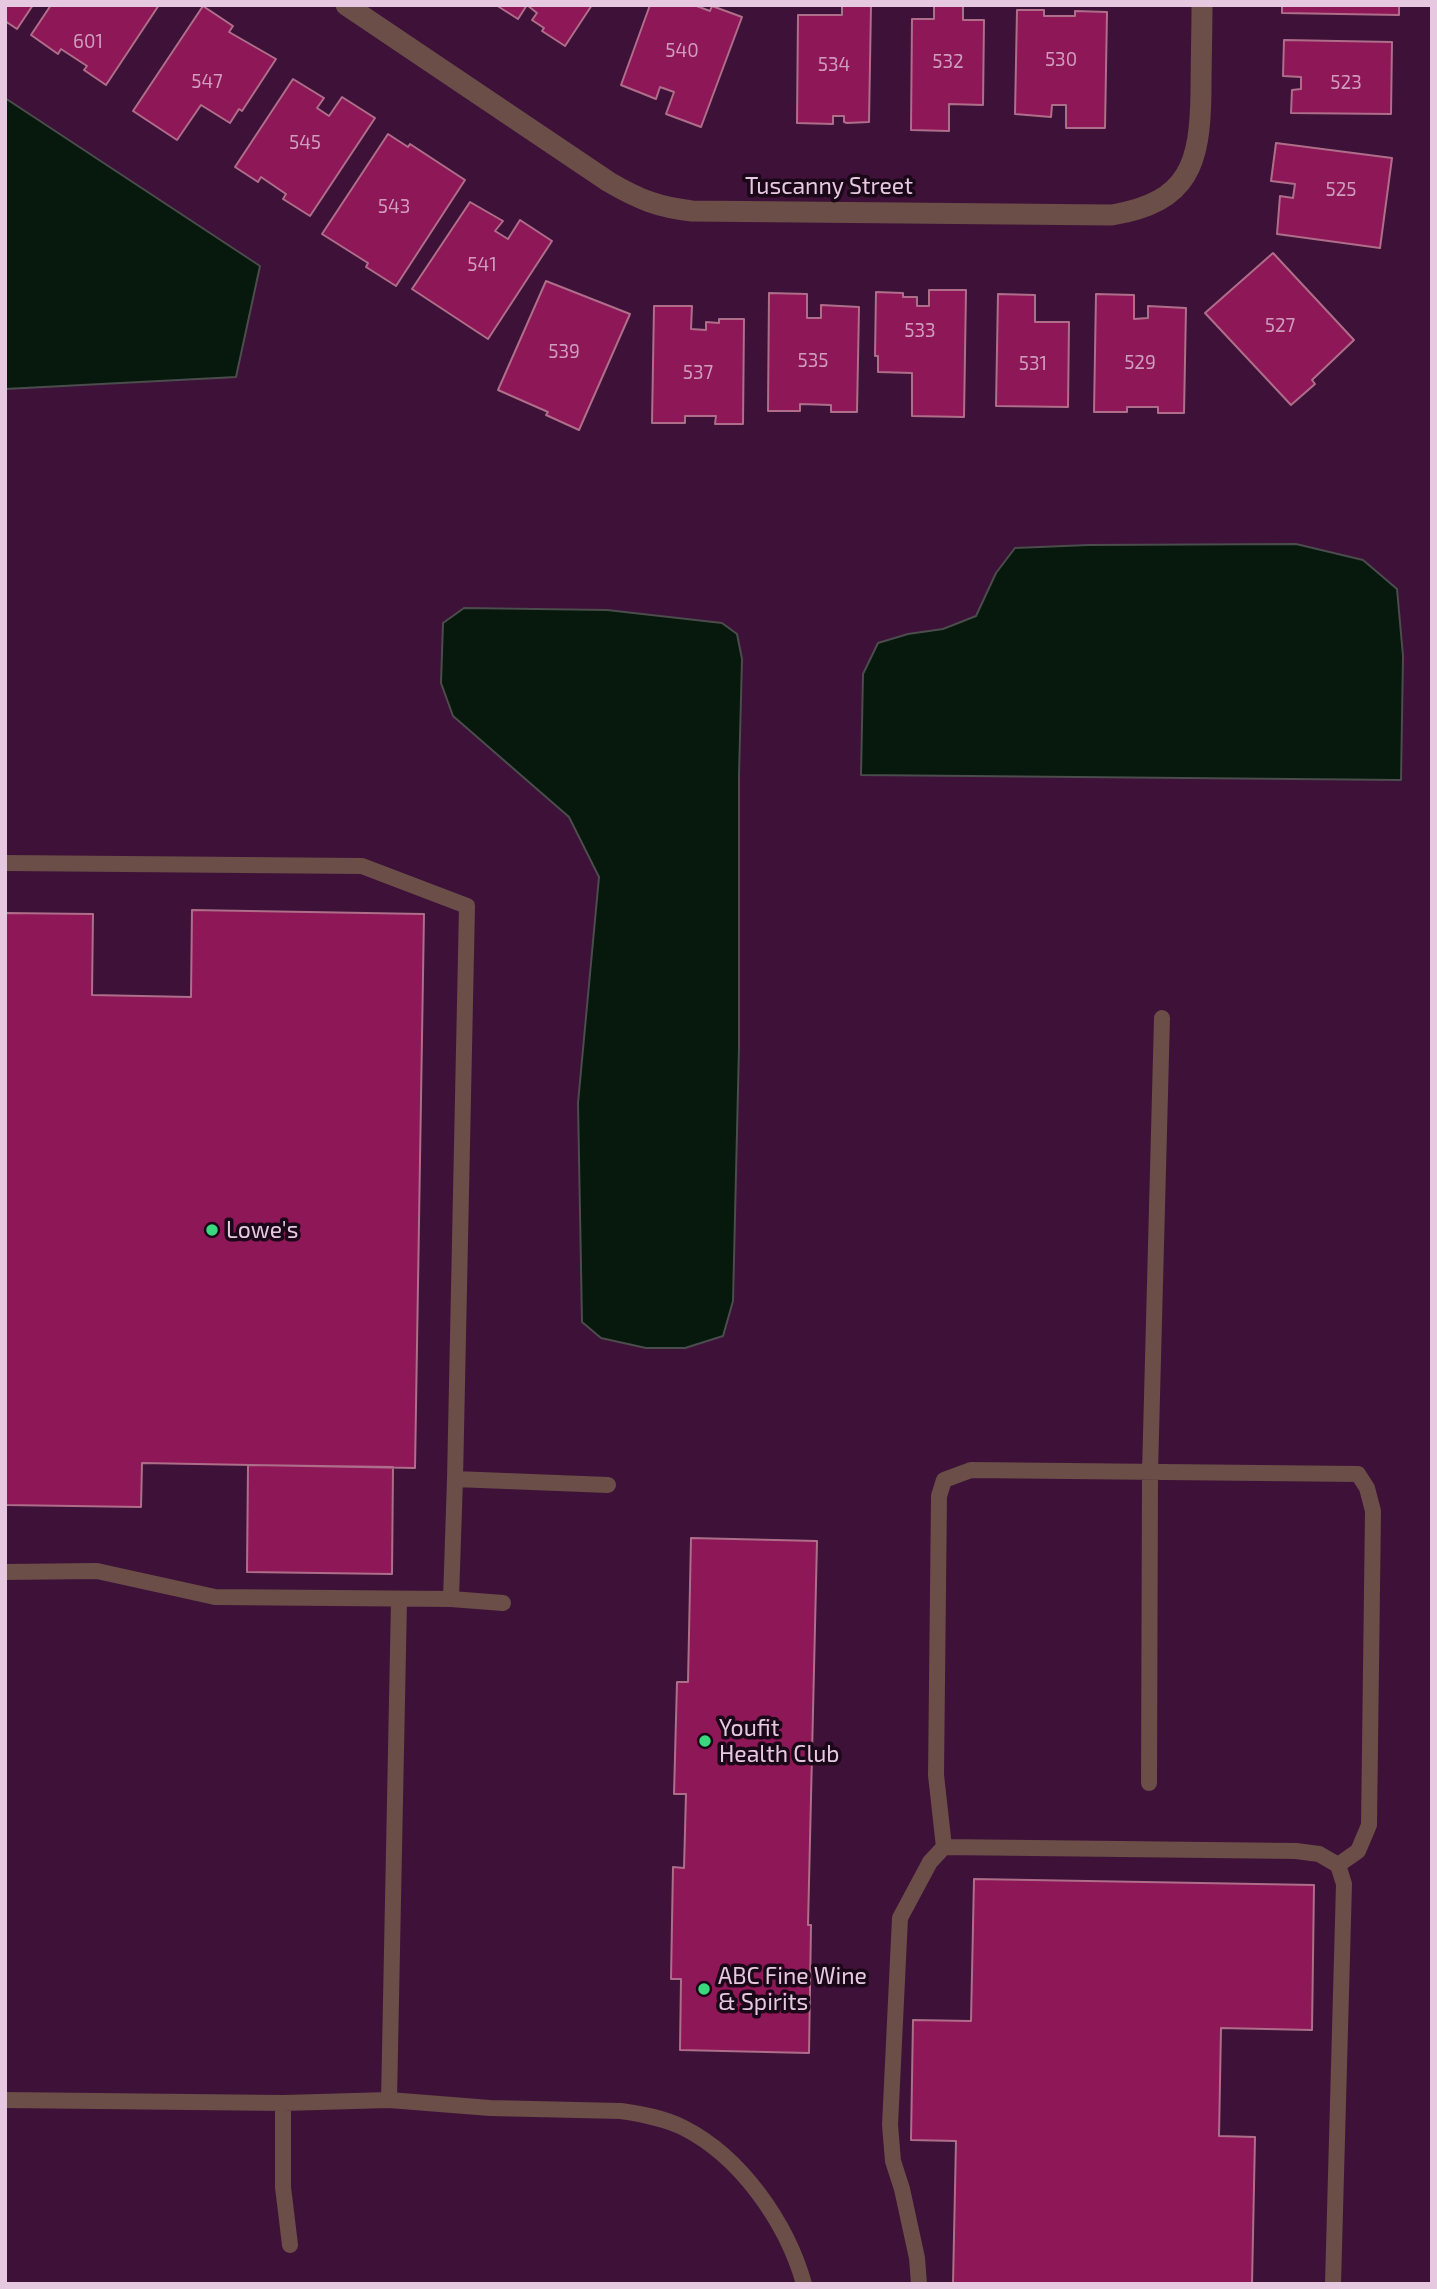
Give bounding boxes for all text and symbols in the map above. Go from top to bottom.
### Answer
house number: 601 [73,31,103,53]
house number: 540 [665,40,699,62]
house number: 530 [1045,49,1077,71]
house number: 532 [932,51,964,73]
house number: 534 [818,54,850,76]
house number: 547 [191,71,223,93]
house number: 523 [1330,72,1362,94]
house number: 545 [289,132,321,154]
street label: Tuscanny Street [745,172,913,200]
house number: 525 [1325,179,1357,201]
house number: 543 [378,196,410,218]
house number: 541 [467,254,497,276]
house number: 527 [1265,315,1295,337]
house number: 533 [904,320,936,342]
house number: 539 [548,341,580,363]
house number: 535 [798,350,828,372]
house number: 529 [1124,352,1156,374]
house number: 531 [1019,353,1047,375]
house number: 537 [683,362,713,384]
place label: Lowe's [226,1216,298,1244]
marker: Lowe's [204,1222,220,1238]
place label: Youfit Health Club [719,1714,839,1768]
marker: Youfit Health Club [697,1733,713,1749]
place label: ABC Fine Wine & Spirits [718,1962,867,2016]
marker: ABC Fine Wine & Spirits [696,1981,712,1997]

